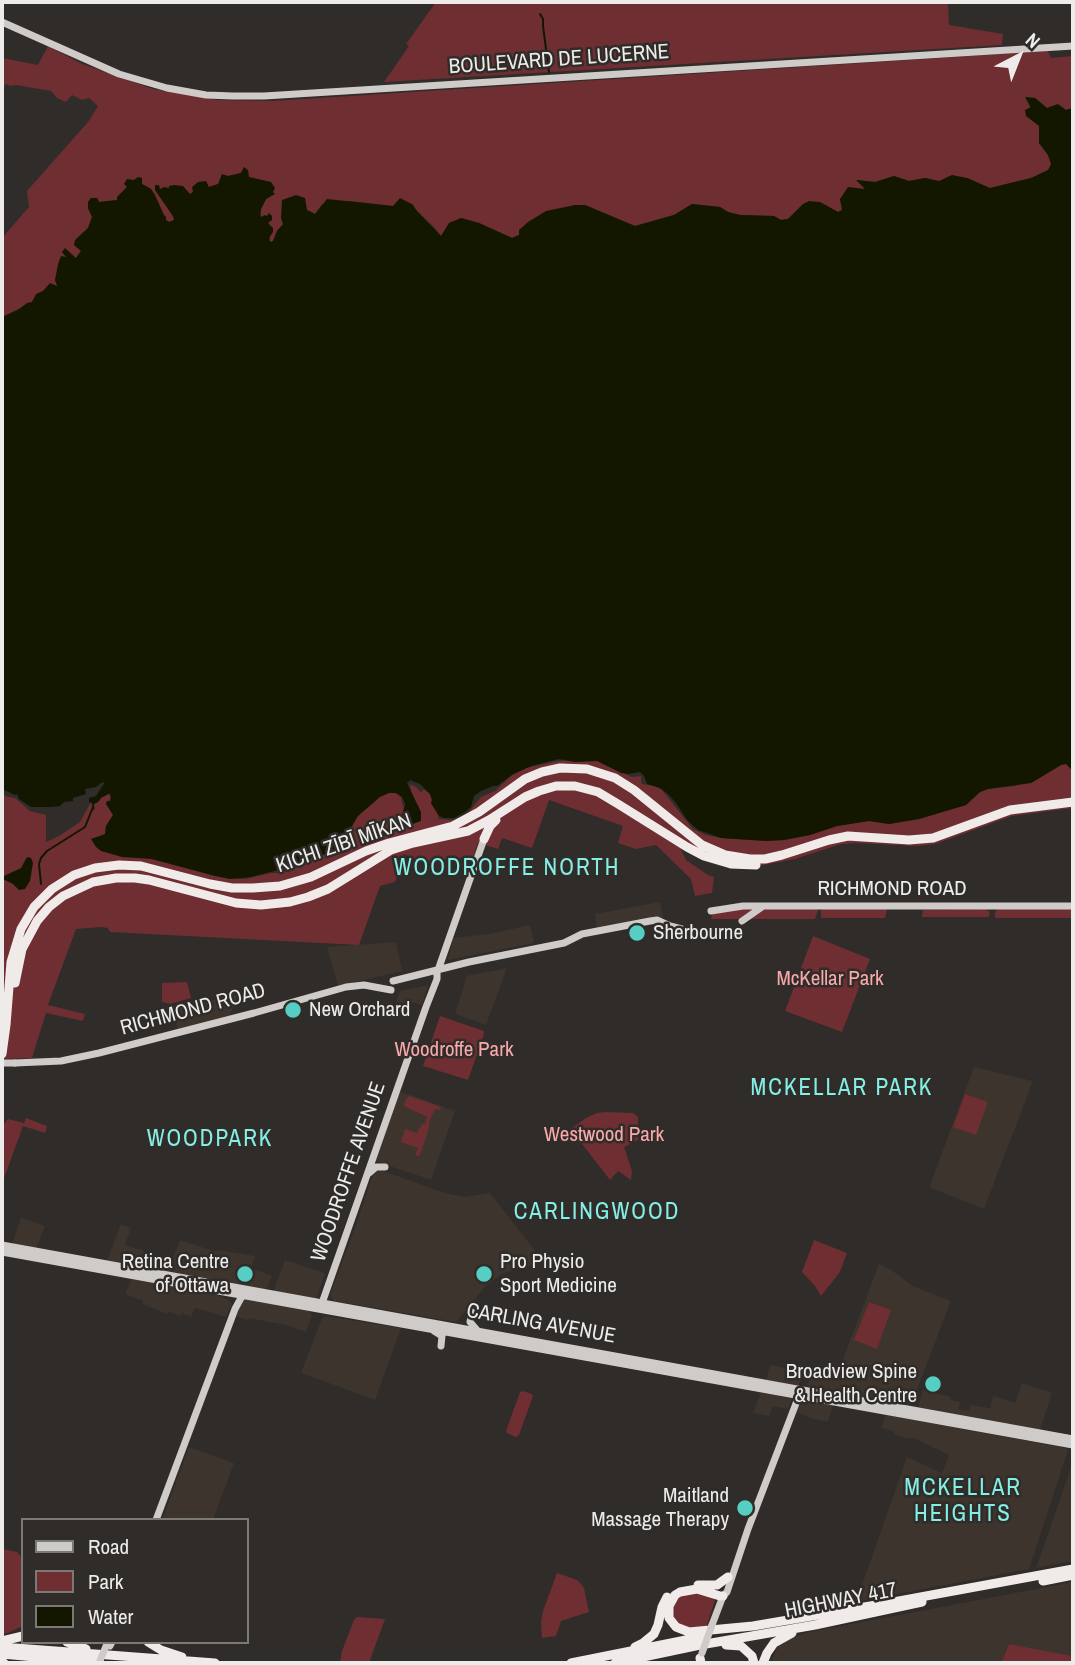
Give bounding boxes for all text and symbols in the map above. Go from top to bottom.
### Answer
north arrow [984,21,1054,91]
text: N [1020,27,1046,54]
street label: BOULEVARD DE LUCERNE [448,40,670,80]
street label: KICHI ZĪBĪ MĪKAN [273,809,415,879]
district label: WOODROFFE NORTH [396,855,618,883]
street label: RICHMOND ROAD [817,876,967,902]
place label: Sherbourne [653,920,743,946]
marker: Sherbourne [627,923,647,943]
park label: McKellar Park [776,966,884,992]
street label: RICHMOND ROAD [118,979,268,1041]
place label: New Orchard [309,997,410,1023]
marker: New Orchard [283,1000,303,1020]
park label: Woodroffe Park [394,1037,514,1063]
district label: MCKELLAR PARK [752,1075,932,1103]
street label: WOODROFFE AVENUE [306,1079,392,1265]
park label: Westwood Park [544,1122,664,1148]
district label: WOODPARK [148,1126,272,1154]
district label: CARLINGWOOD [515,1199,679,1227]
place label: Retina Centre of Ottawa [122,1249,229,1299]
place label: Pro Physio Sport Medicine [500,1249,617,1299]
marker: Retina Centre of Ottawa [235,1264,255,1284]
marker: Pro Physio Sport Medicine [474,1264,494,1284]
street label: CARLING AVENUE [465,1298,617,1350]
place label: Broadview Spine & Health Centre [786,1359,917,1409]
marker: Broadview Spine & Health Centre [923,1374,943,1394]
district label: MCKELLAR HEIGHTS [905,1475,1021,1529]
place label: Maitland Massage Therapy [591,1483,729,1533]
marker: Maitland Massage Therapy [735,1498,755,1518]
legend [21,1518,248,1644]
text: Road [88,1532,129,1561]
text: Park [88,1567,123,1596]
street label: HIGHWAY 417 [783,1578,899,1624]
text: Water [88,1602,133,1631]

